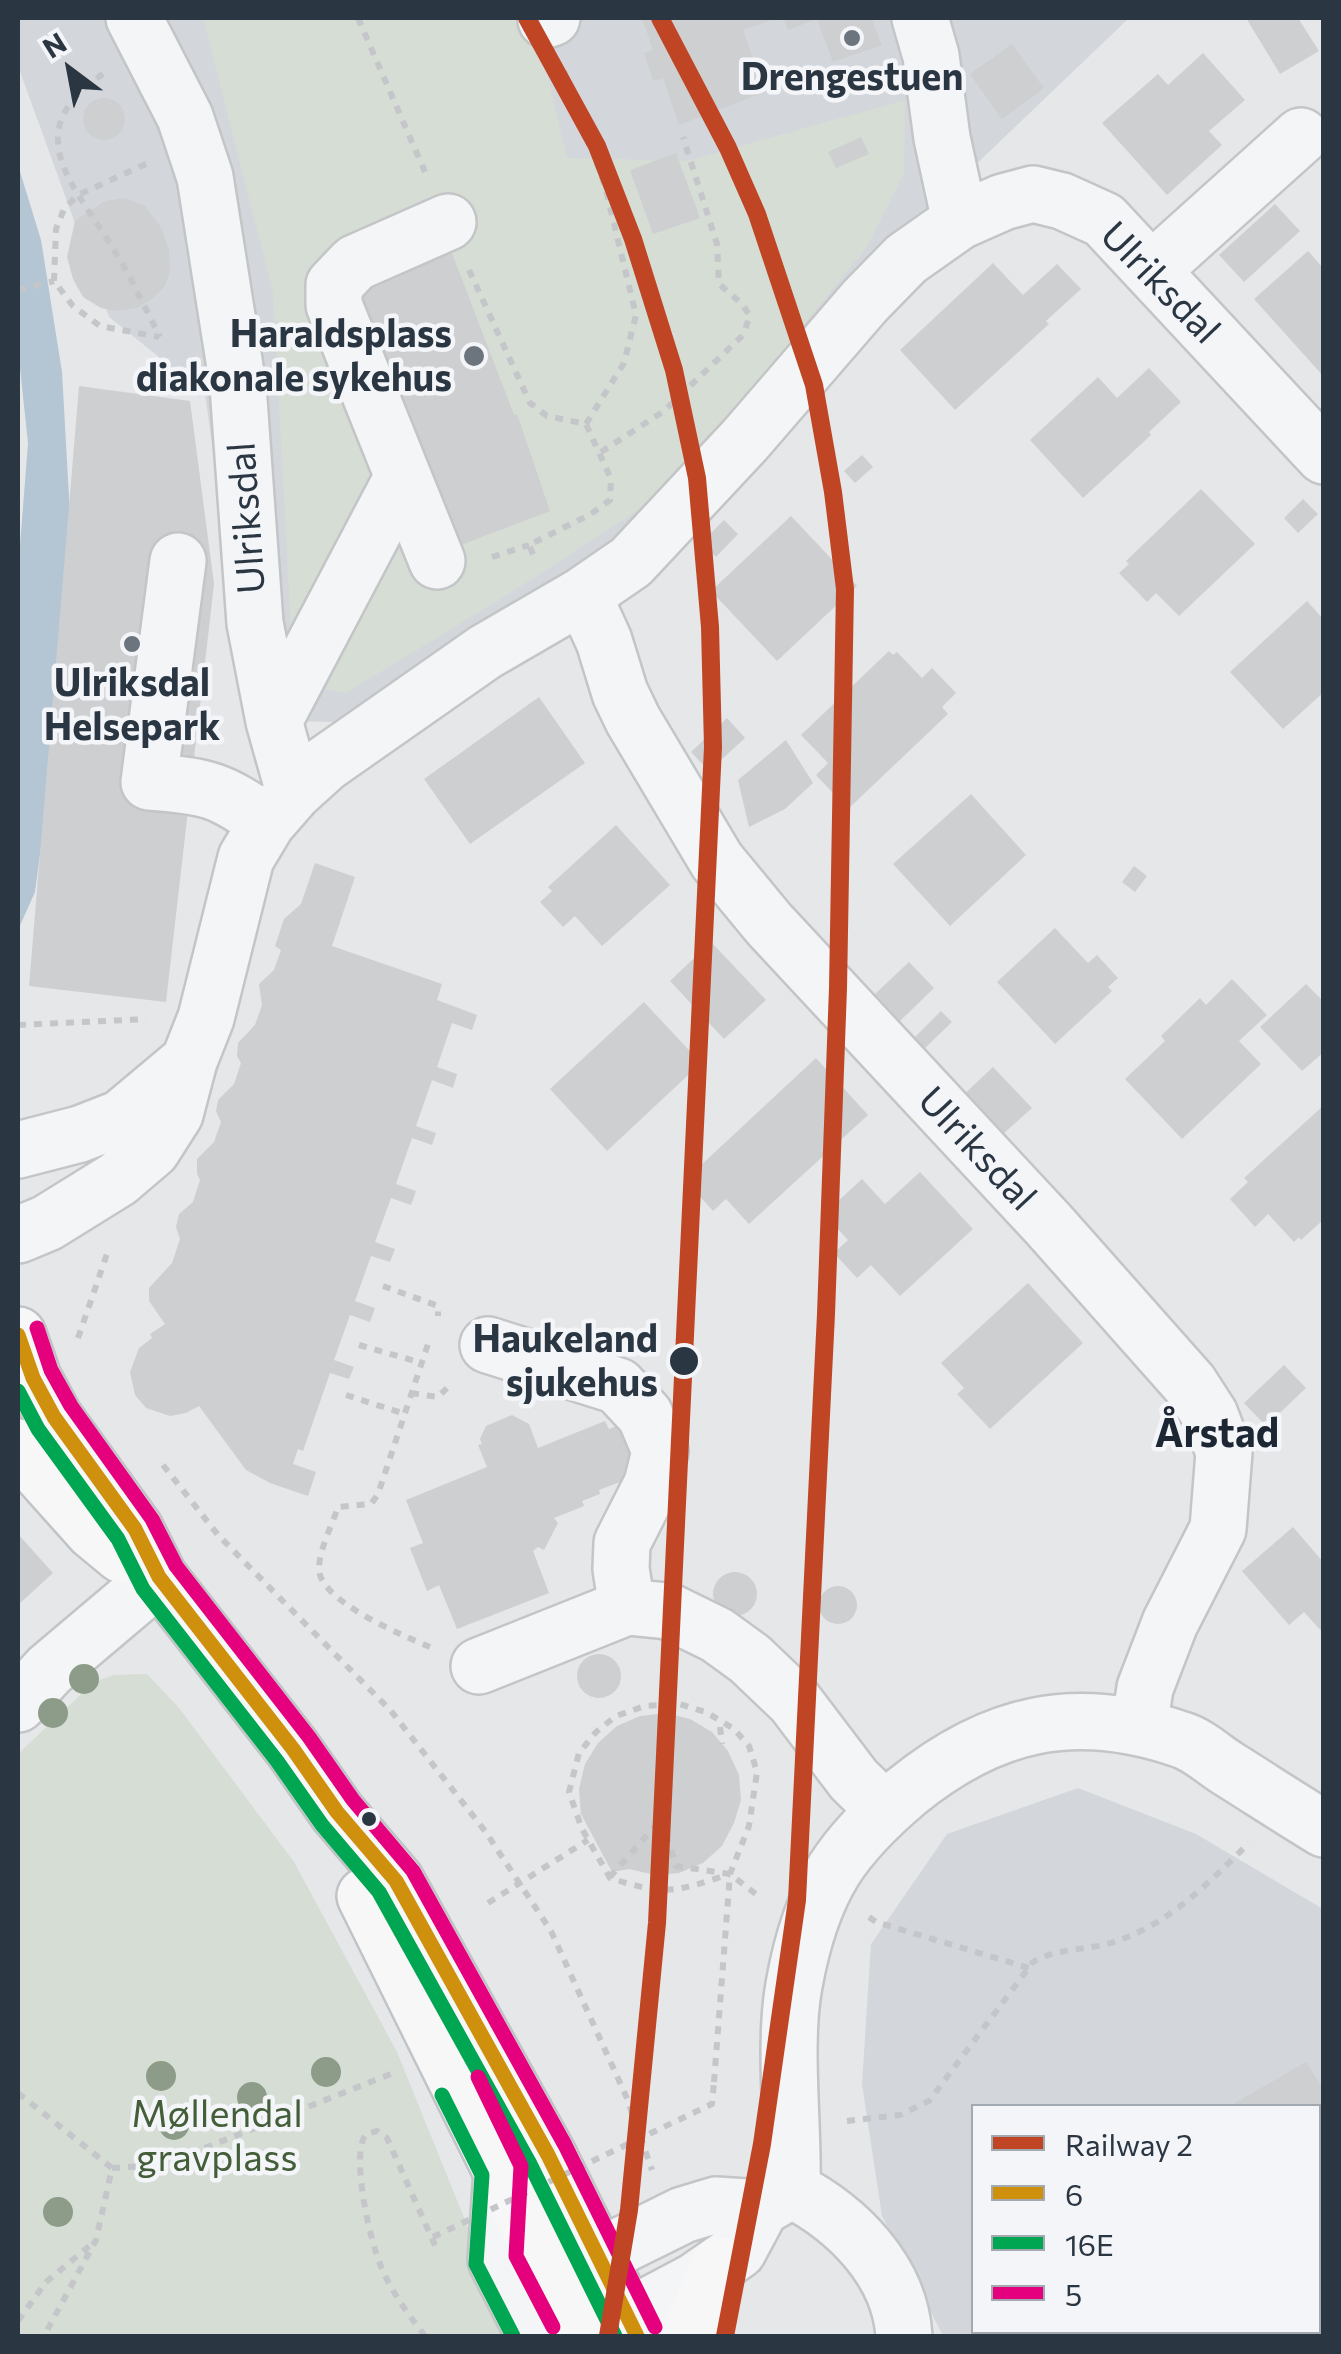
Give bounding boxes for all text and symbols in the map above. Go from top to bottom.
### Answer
north arrow [20,20,120,120]
text: N [36,25,72,65]
marker: Drengestuen [841,27,863,49]
place label: Drengestuen [741,54,963,100]
street label: Ulriksdal [1091,213,1229,353]
place label: Haraldsplass diakonale sykehus [136,311,452,400]
marker: Haraldsplass diakonale sykehus [461,343,487,369]
street label: Ulriksdal [219,441,275,595]
marker: Ulriksdal Helsepark [121,633,143,655]
place label: Ulriksdal Helsepark [44,660,220,749]
street label: Ulriksdal [909,1078,1045,1220]
place label: Haukeland sjukehus [472,1316,658,1406]
marker: Haukeland sjukehus [667,1344,701,1378]
district label: Årstad [1155,1410,1279,1458]
unlabelled marker [359,1809,379,1829]
park label: Møllendal gravplass [131,2091,303,2180]
legend [971,2104,1321,2334]
text: Railway 2 [1065,2125,1193,2162]
text: 6 [1065,2175,1083,2212]
text: 16E [1065,2225,1114,2262]
text: 5 [1065,2275,1082,2312]

